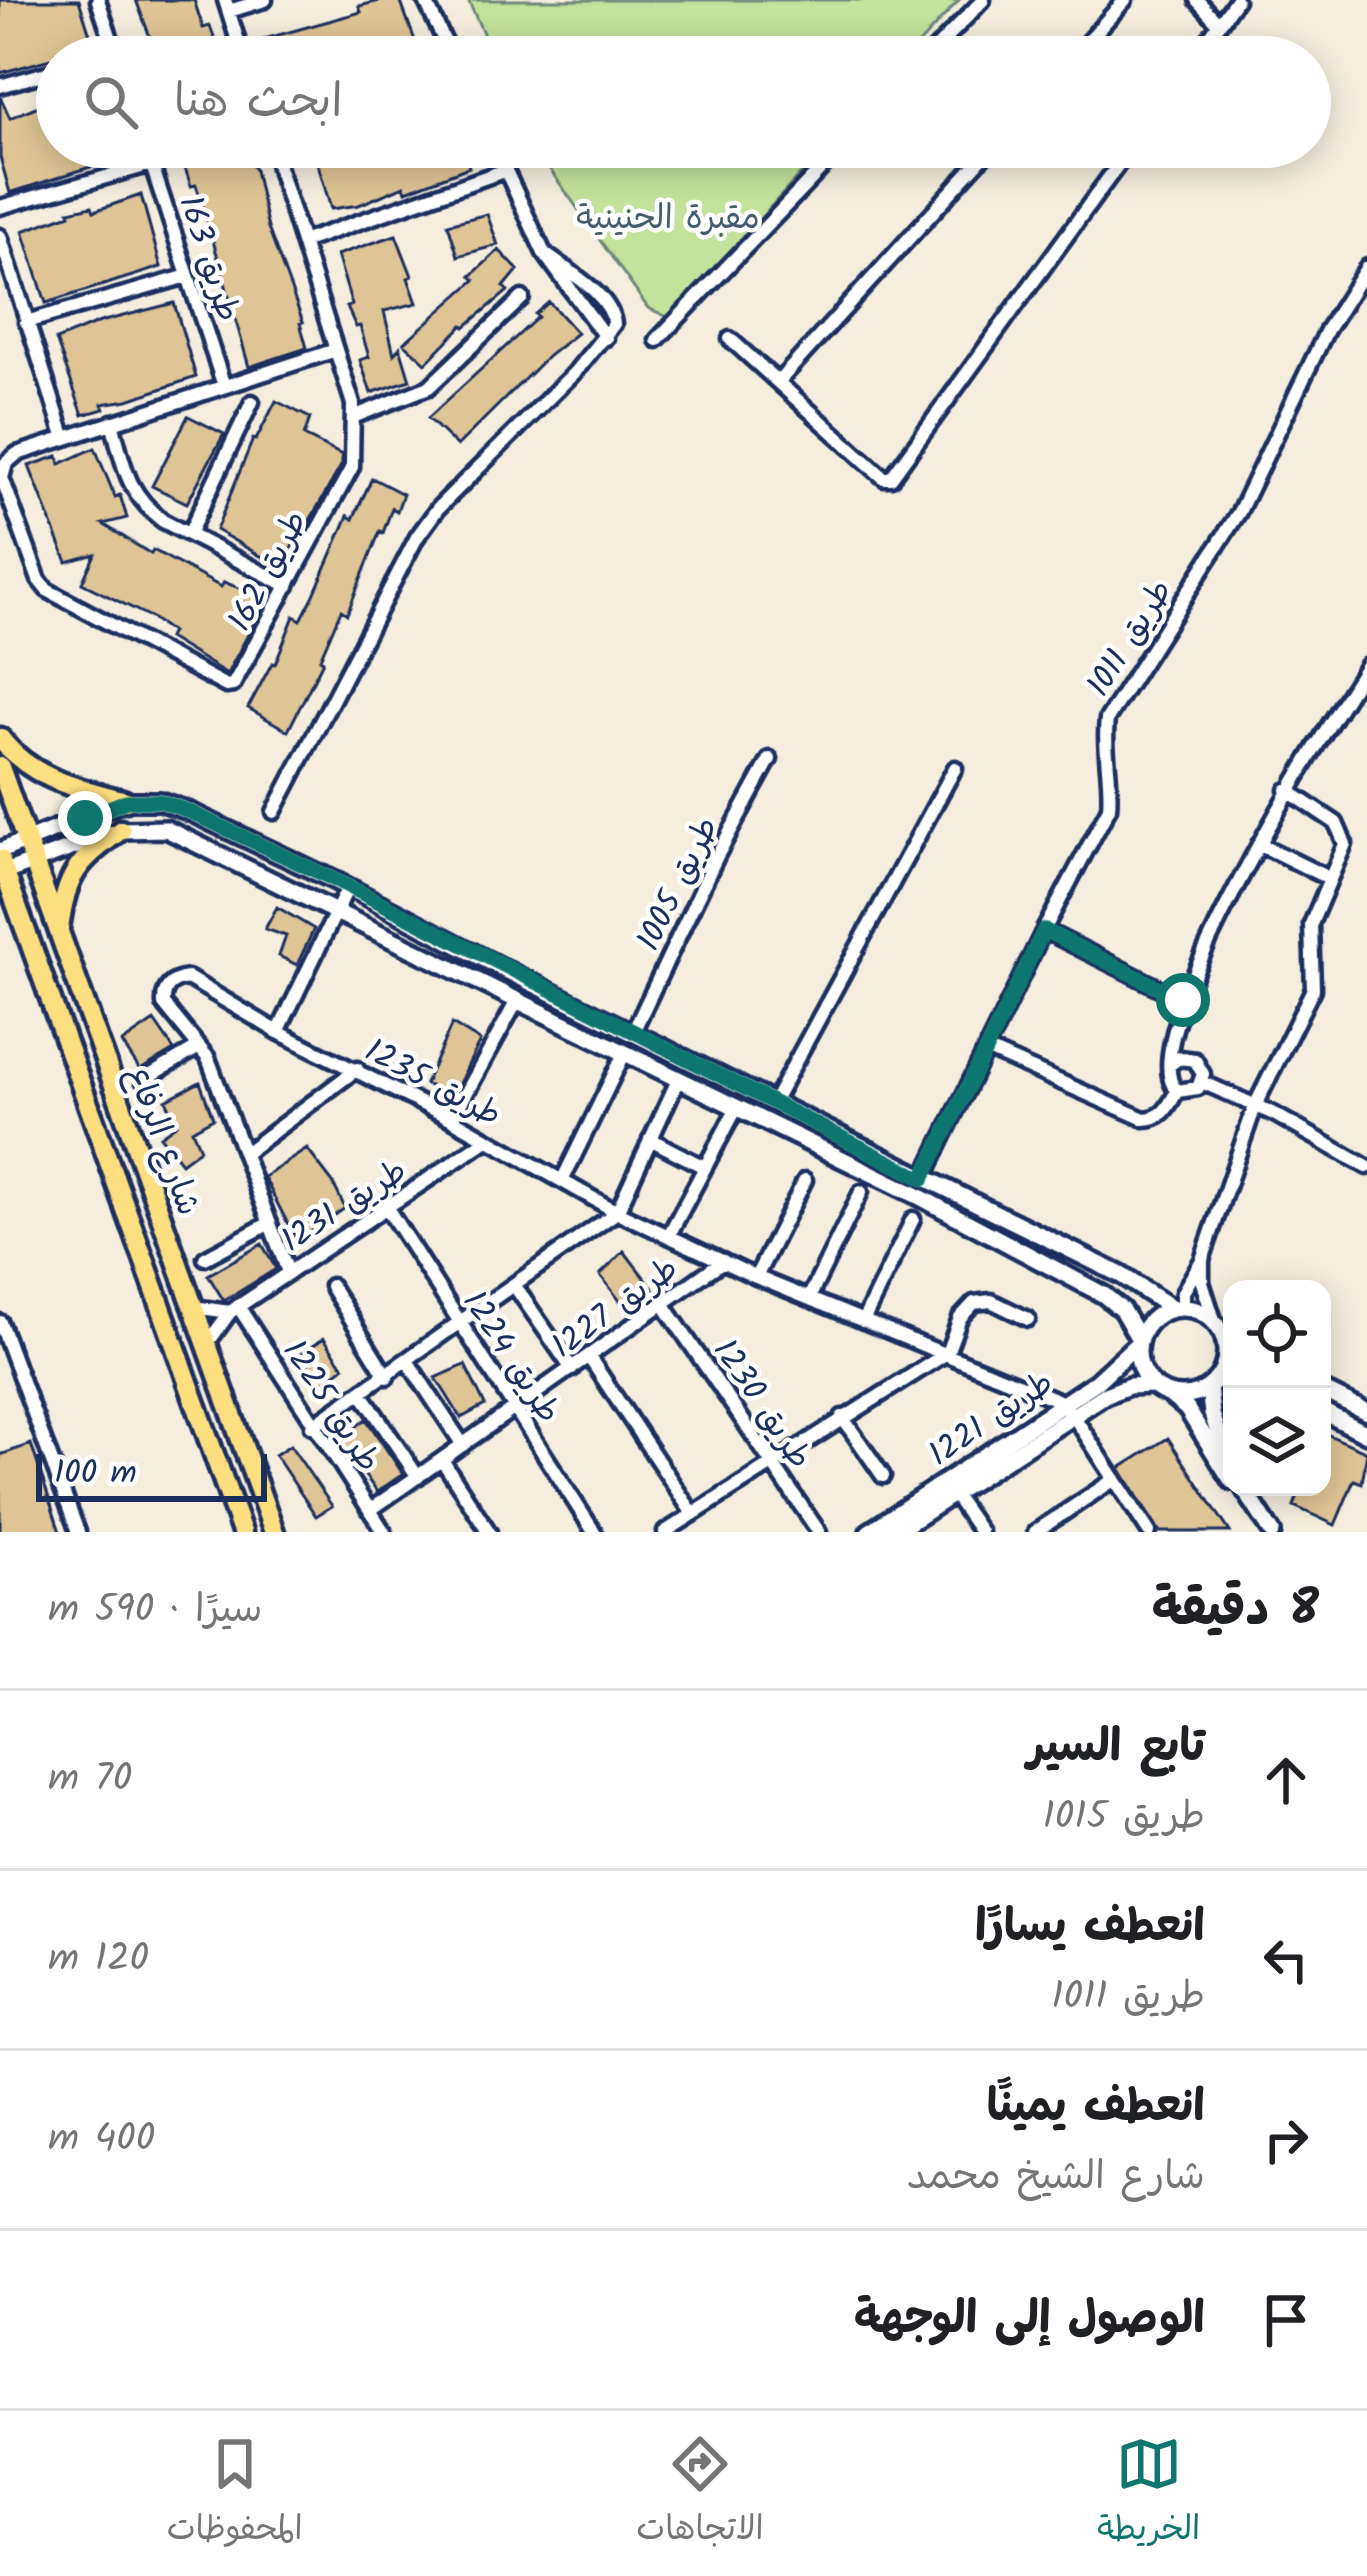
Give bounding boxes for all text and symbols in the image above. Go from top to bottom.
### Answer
search box [36,36,1331,168]
text: ابحث هنا [174,67,342,139]
icon: search [78,69,144,135]
street label: طريق 163 [162,189,253,329]
park label: مقبرة الحنينية [576,193,760,246]
street label: طريق 162 [215,502,323,642]
street label: طريق 1011 [1074,570,1188,708]
route end [58,791,112,845]
street label: طريق 1005 [624,808,734,961]
route start [1156,973,1210,1027]
street label: طريق 1235 [354,1026,510,1142]
street label: شارع الرفاع [110,1059,213,1224]
street label: طريق 1231 [271,1146,419,1268]
street label: طريق 1227 [541,1244,691,1373]
map controls [1223,1280,1331,1496]
button: locate [1223,1280,1331,1388]
street label: طريق 1224 [447,1281,573,1435]
street label: طريق 1230 [698,1329,824,1481]
street label: طريق 1225 [267,1330,393,1484]
street label: طريق 1221 [918,1358,1065,1481]
button: layers [1223,1388,1331,1496]
scale bar [36,1448,267,1501]
text: 100 m [54,1448,137,1501]
text: 8 دقيقة [1152,1570,1319,1651]
text: سيرًا · 590 m [48,1580,263,1642]
text: تابع السير [1027,1712,1205,1784]
icon: ahead [1253,1747,1319,1813]
text: 70 m [48,1749,132,1811]
text: طريق 1015 [1043,1787,1205,1849]
text: انعطف يسارًا [975,1892,1205,1964]
icon: left [1253,1927,1319,1993]
text: 120 m [48,1929,149,1991]
text: طريق 1011 [1051,1967,1205,2029]
text: انعطف يمينًا [987,2072,1205,2144]
icon: right [1253,2107,1319,2173]
text: 400 m [48,2109,155,2171]
text: شارع الشيخ محمد [907,2147,1205,2209]
text: الوصول إلى الوجهة [854,2284,1205,2356]
icon: arrive [1253,2287,1319,2353]
tab: المحفوظات [167,2431,303,2557]
tab: الاتجاهات [636,2431,764,2557]
tab: الخريطة [1097,2431,1200,2557]

